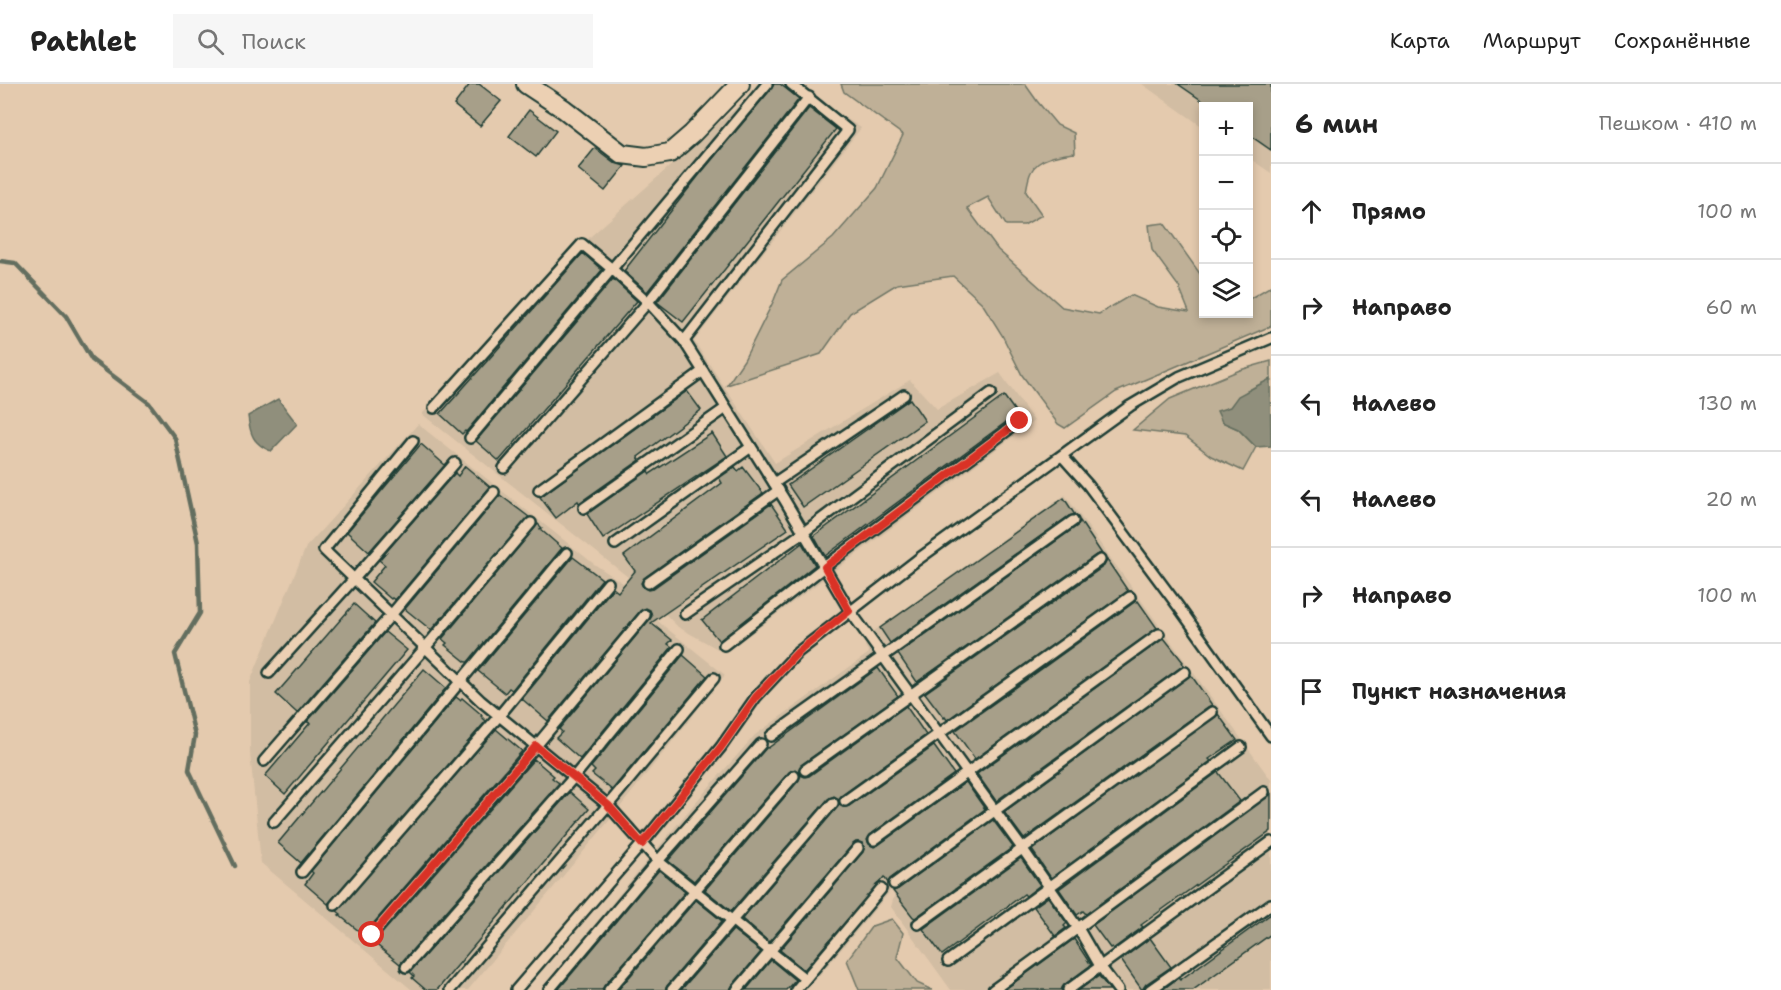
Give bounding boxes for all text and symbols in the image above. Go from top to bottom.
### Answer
search box [173,14,593,68]
text: Pathlet [30,22,137,60]
icon: search [194,25,227,58]
text: Поиск [242,27,306,56]
text: Карта [1390,27,1450,55]
text: Маршрут [1483,27,1581,55]
text: Сохранённые [1614,27,1751,55]
map controls [1199,102,1253,318]
button: + [1199,102,1253,156]
text: 6 мин [1295,106,1378,141]
text: Пешком · 410 m [1599,110,1757,136]
button: − [1199,156,1253,210]
icon: ahead [1295,195,1328,228]
text: Прямо [1352,197,1426,226]
text: 100 m [1697,198,1757,224]
button: locate [1199,210,1253,264]
button: layers [1199,264,1253,318]
icon: right [1295,291,1328,324]
text: Направо [1352,293,1452,322]
text: 60 m [1705,294,1757,320]
icon: left [1295,387,1328,420]
text: Налево [1352,389,1436,418]
text: 130 m [1698,390,1757,416]
route end [1006,407,1032,433]
icon: left [1295,483,1328,516]
text: Налево [1352,485,1436,514]
text: 20 m [1706,486,1757,512]
icon: right [1295,579,1328,612]
text: Направо [1352,581,1452,610]
text: 100 m [1697,582,1757,608]
icon: arrive [1295,675,1328,708]
text: Пункт назначения [1352,677,1566,706]
route start [358,921,384,947]

